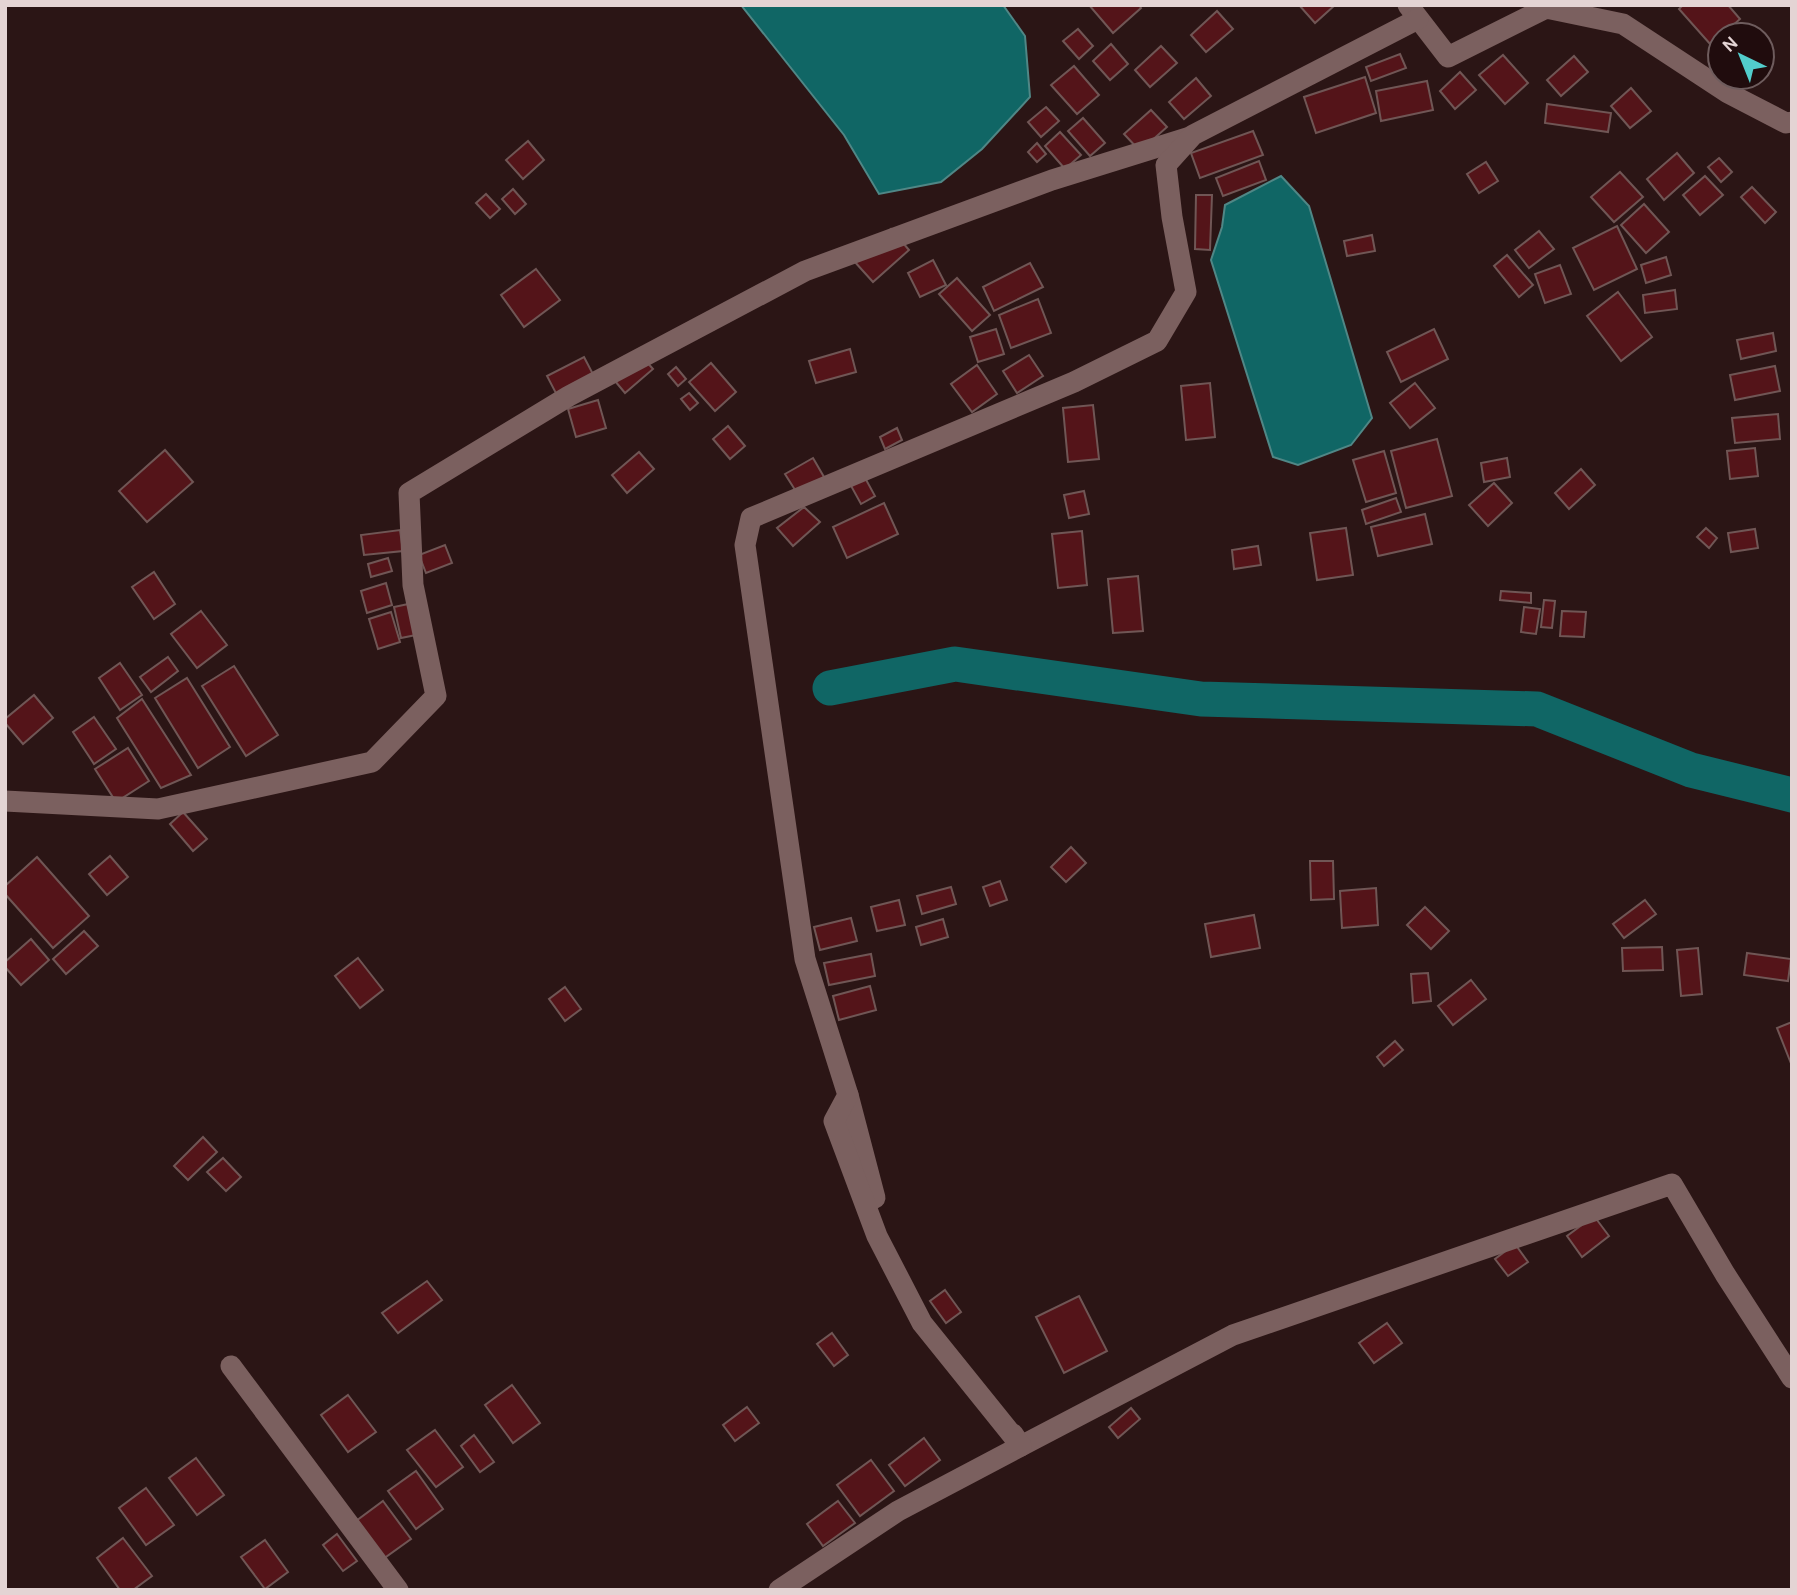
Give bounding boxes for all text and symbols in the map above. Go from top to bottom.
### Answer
north arrow [1706,21,1776,91]
text: N [1718,32,1743,57]

